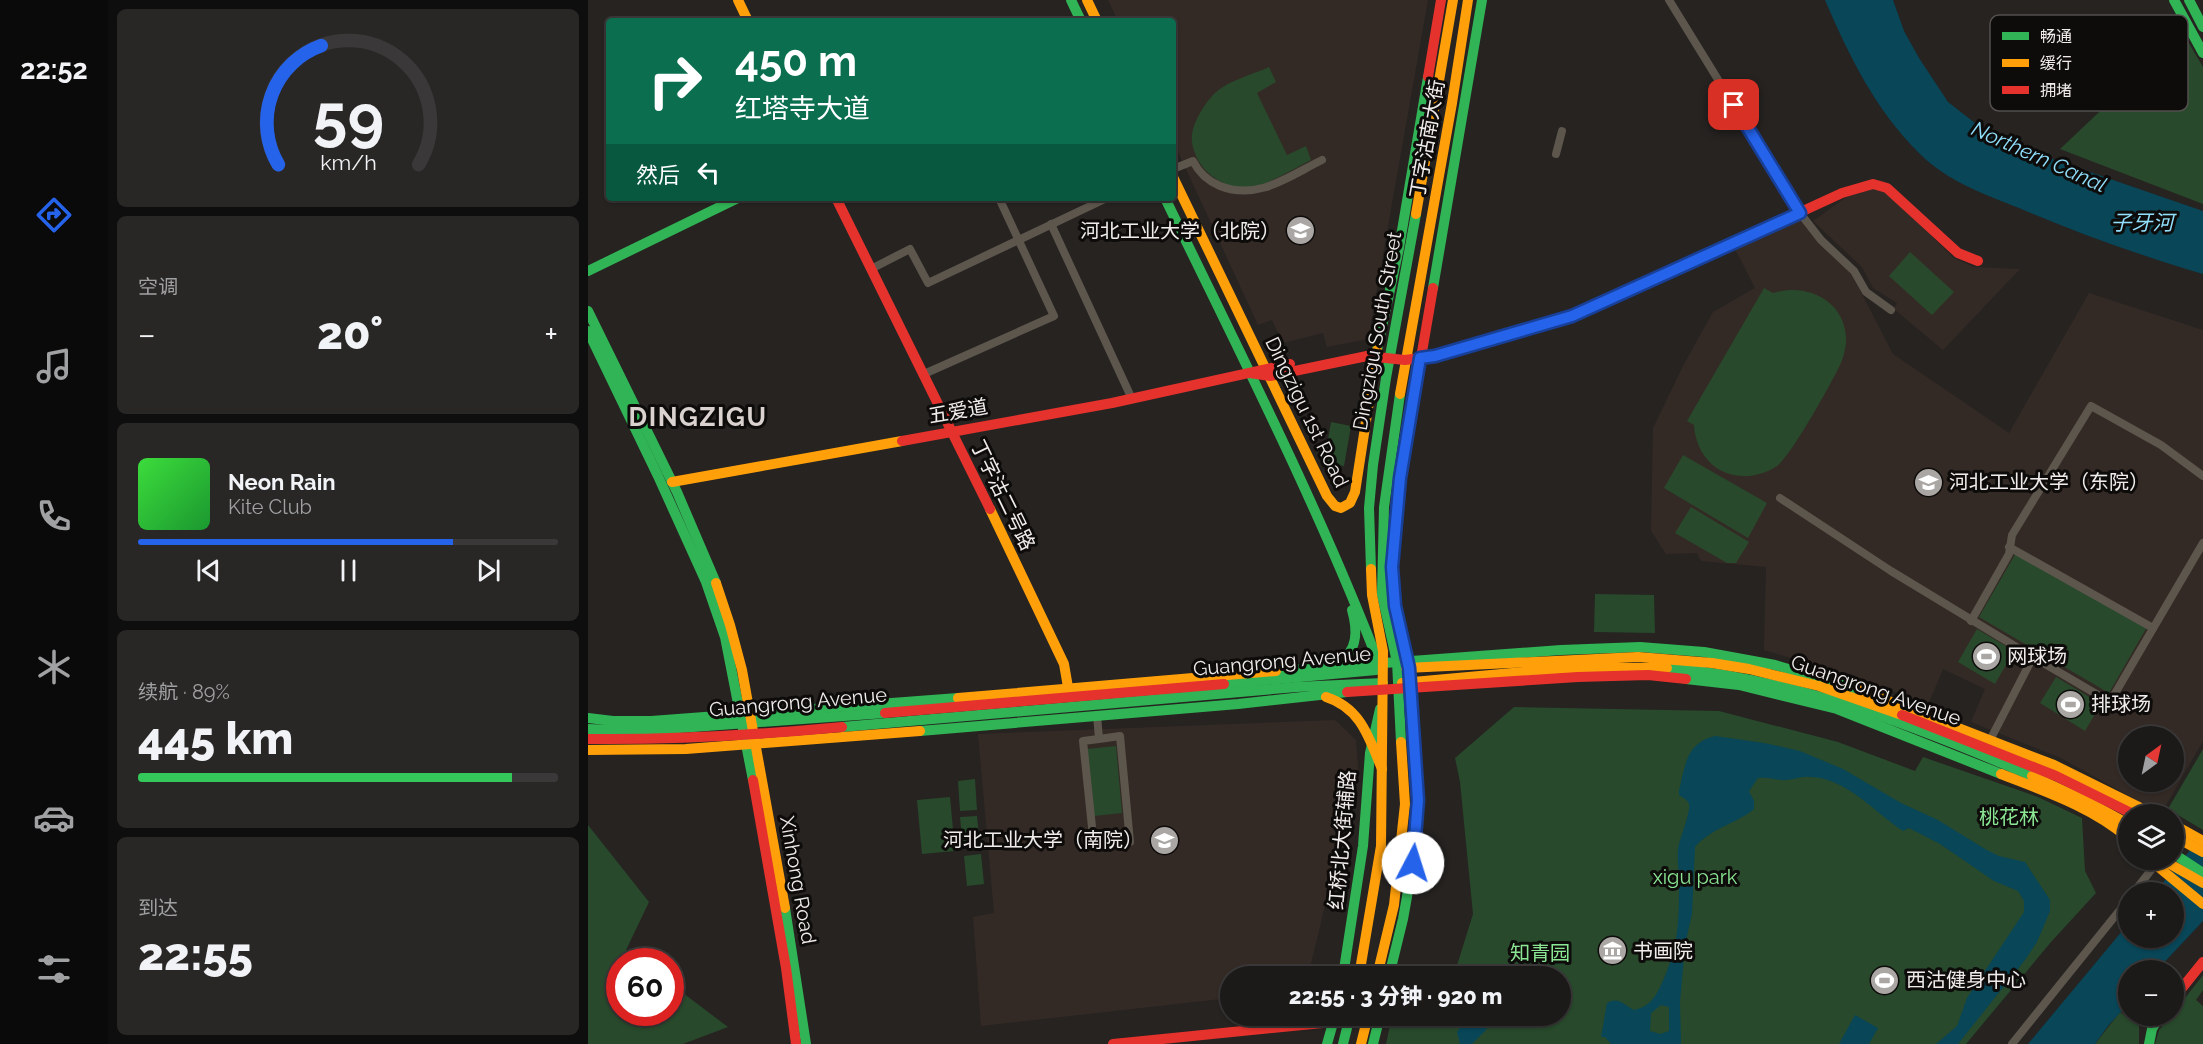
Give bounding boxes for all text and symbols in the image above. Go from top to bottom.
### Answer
legend [1990,15,2188,111]
text: 畅通 [2040,27,2072,46]
text: 450 m [735,37,857,86]
icon: right [636,42,714,120]
text: 22:52 [20,54,88,85]
text: 缓行 [2040,54,2072,73]
street label: 丁字沽南大街 [1405,78,1449,200]
pin [1708,79,1759,130]
text: 59 [312,80,384,154]
text: 拥堵 [2040,81,2072,100]
icon: arrive [1717,88,1750,121]
text: 红塔寺大道 [735,93,870,124]
water label: Northern Canal [1968,116,2110,197]
text: km/h [320,150,376,175]
icon: left [692,156,725,189]
text: 然后 [636,162,680,188]
icon: directions [33,194,75,236]
water label: 子牙河 [2111,210,2177,235]
school or university icon: 河北工业大学（北院） [1285,215,1317,247]
place label: 河北工业大学（北院） [1080,219,1280,243]
street label: Dingzigu South Street [1348,230,1406,432]
text: 空调 [138,275,178,299]
text: 20° [317,307,383,360]
text: − [138,315,156,354]
text: + [544,315,558,354]
street label: Dingzigu 1st Road [1260,333,1354,491]
icon: music [33,345,75,387]
street label: 五爱道 [926,394,990,428]
district label: DINGZIGU [629,402,767,432]
street label: 丁字沽二号路 [966,436,1040,554]
school or university icon: 河北工业大学（东院） [1912,466,1944,498]
text: Neon Rain [228,469,336,495]
place label: 河北工业大学（东院） [1949,470,2149,494]
icon: phone [33,495,75,537]
text: Kite Club [228,495,312,519]
icon: previous [192,554,225,587]
icon: pause [332,554,365,587]
icon: next [472,554,505,587]
sports icon: 网球场 [1970,640,2002,672]
street label: Guangrong Avenue [1192,641,1372,681]
place label: 网球场 [2007,644,2067,668]
icon: climate [33,646,75,688]
street label: Guangrong Avenue [1788,650,1964,730]
text: 续航 · 89% [138,680,230,704]
street label: Guangrong Avenue [708,682,888,722]
sports icon: 排球场 [2054,688,2086,720]
place label: 排球场 [2091,692,2151,716]
text: 445 km [138,712,293,765]
north arrow [2118,726,2184,792]
map controls [2118,726,2184,1026]
street label: 红桥北大街辅路 [1324,769,1360,911]
icon: car [33,797,75,839]
button: layers [2118,804,2184,870]
park label: 桃花林 [1979,805,2039,829]
street label: Xinhong Road [775,814,821,946]
school or university icon: 河北工业大学（南院） [1148,824,1180,856]
place label: 河北工业大学（南院） [943,828,1143,852]
position arrow [1381,831,1445,895]
park label: xigu park [1653,865,1738,889]
button: + [2118,882,2184,948]
text: 到达 [138,896,178,920]
text: 22:55 [138,928,253,981]
museum icon: 书画院 [1596,935,1628,967]
place label: 书画院 [1633,939,1693,963]
park label: 知青园 [1510,941,1570,965]
icon: filters [33,948,75,990]
speed limit sign: 60 [606,948,684,1026]
button: − [2118,960,2184,1026]
sports icon: 西沽健身中心 [1869,964,1901,996]
place label: 西沽健身中心 [1906,968,2026,992]
text: 22:55 · 3 分钟 · 920 m [1289,983,1502,1009]

